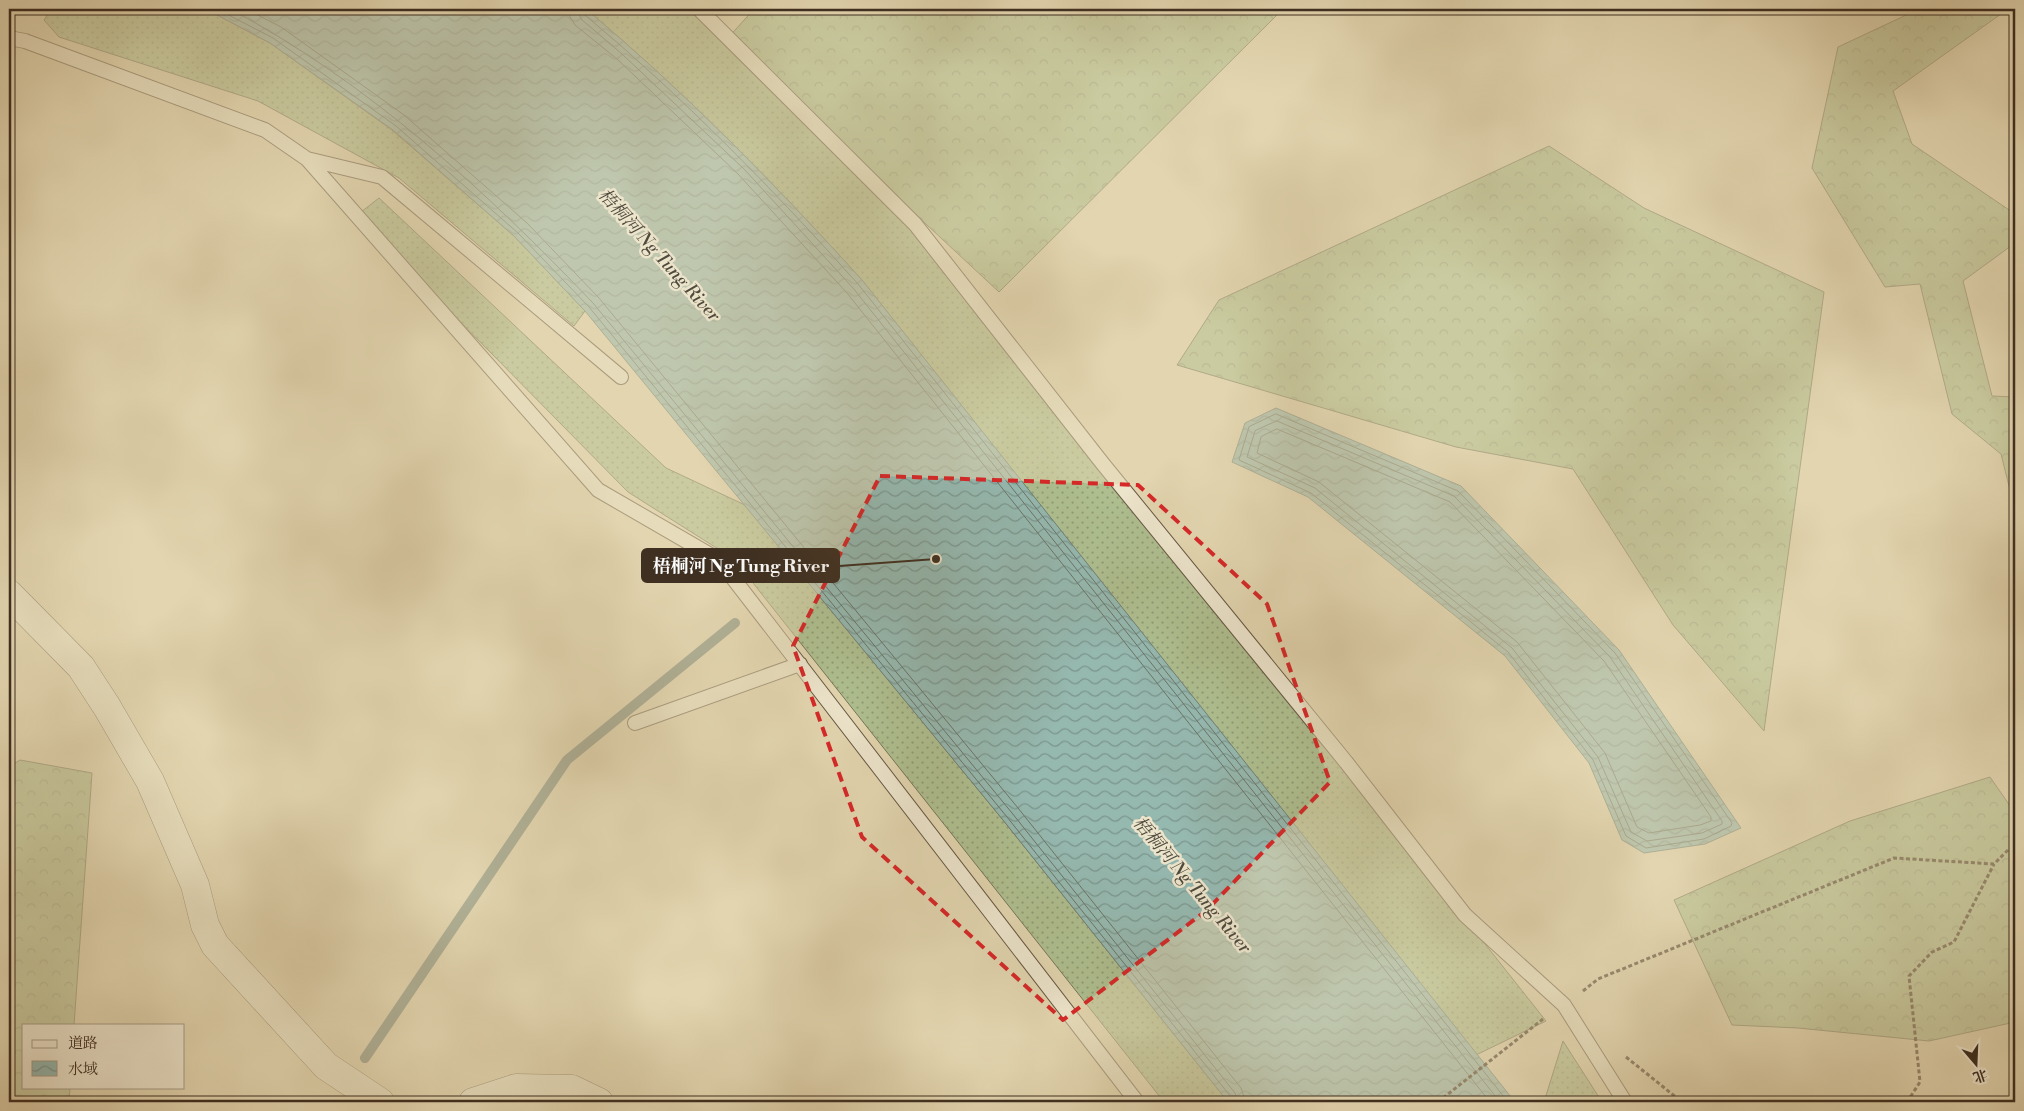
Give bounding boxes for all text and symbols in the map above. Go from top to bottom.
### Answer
water label: 梧桐河 Ng Tung River [593,184,725,327]
callout: 梧桐河 Ng Tung River [642,549,839,582]
text: 梧桐河 Ng Tung River [652,555,830,578]
water label: 梧桐河 Ng Tung River [1128,812,1256,958]
legend [22,1024,185,1088]
text: 道路 [68,1034,98,1053]
north arrow [1952,1038,2002,1088]
text: 水域 [68,1060,98,1079]
text: 北 [1970,1065,1989,1086]

